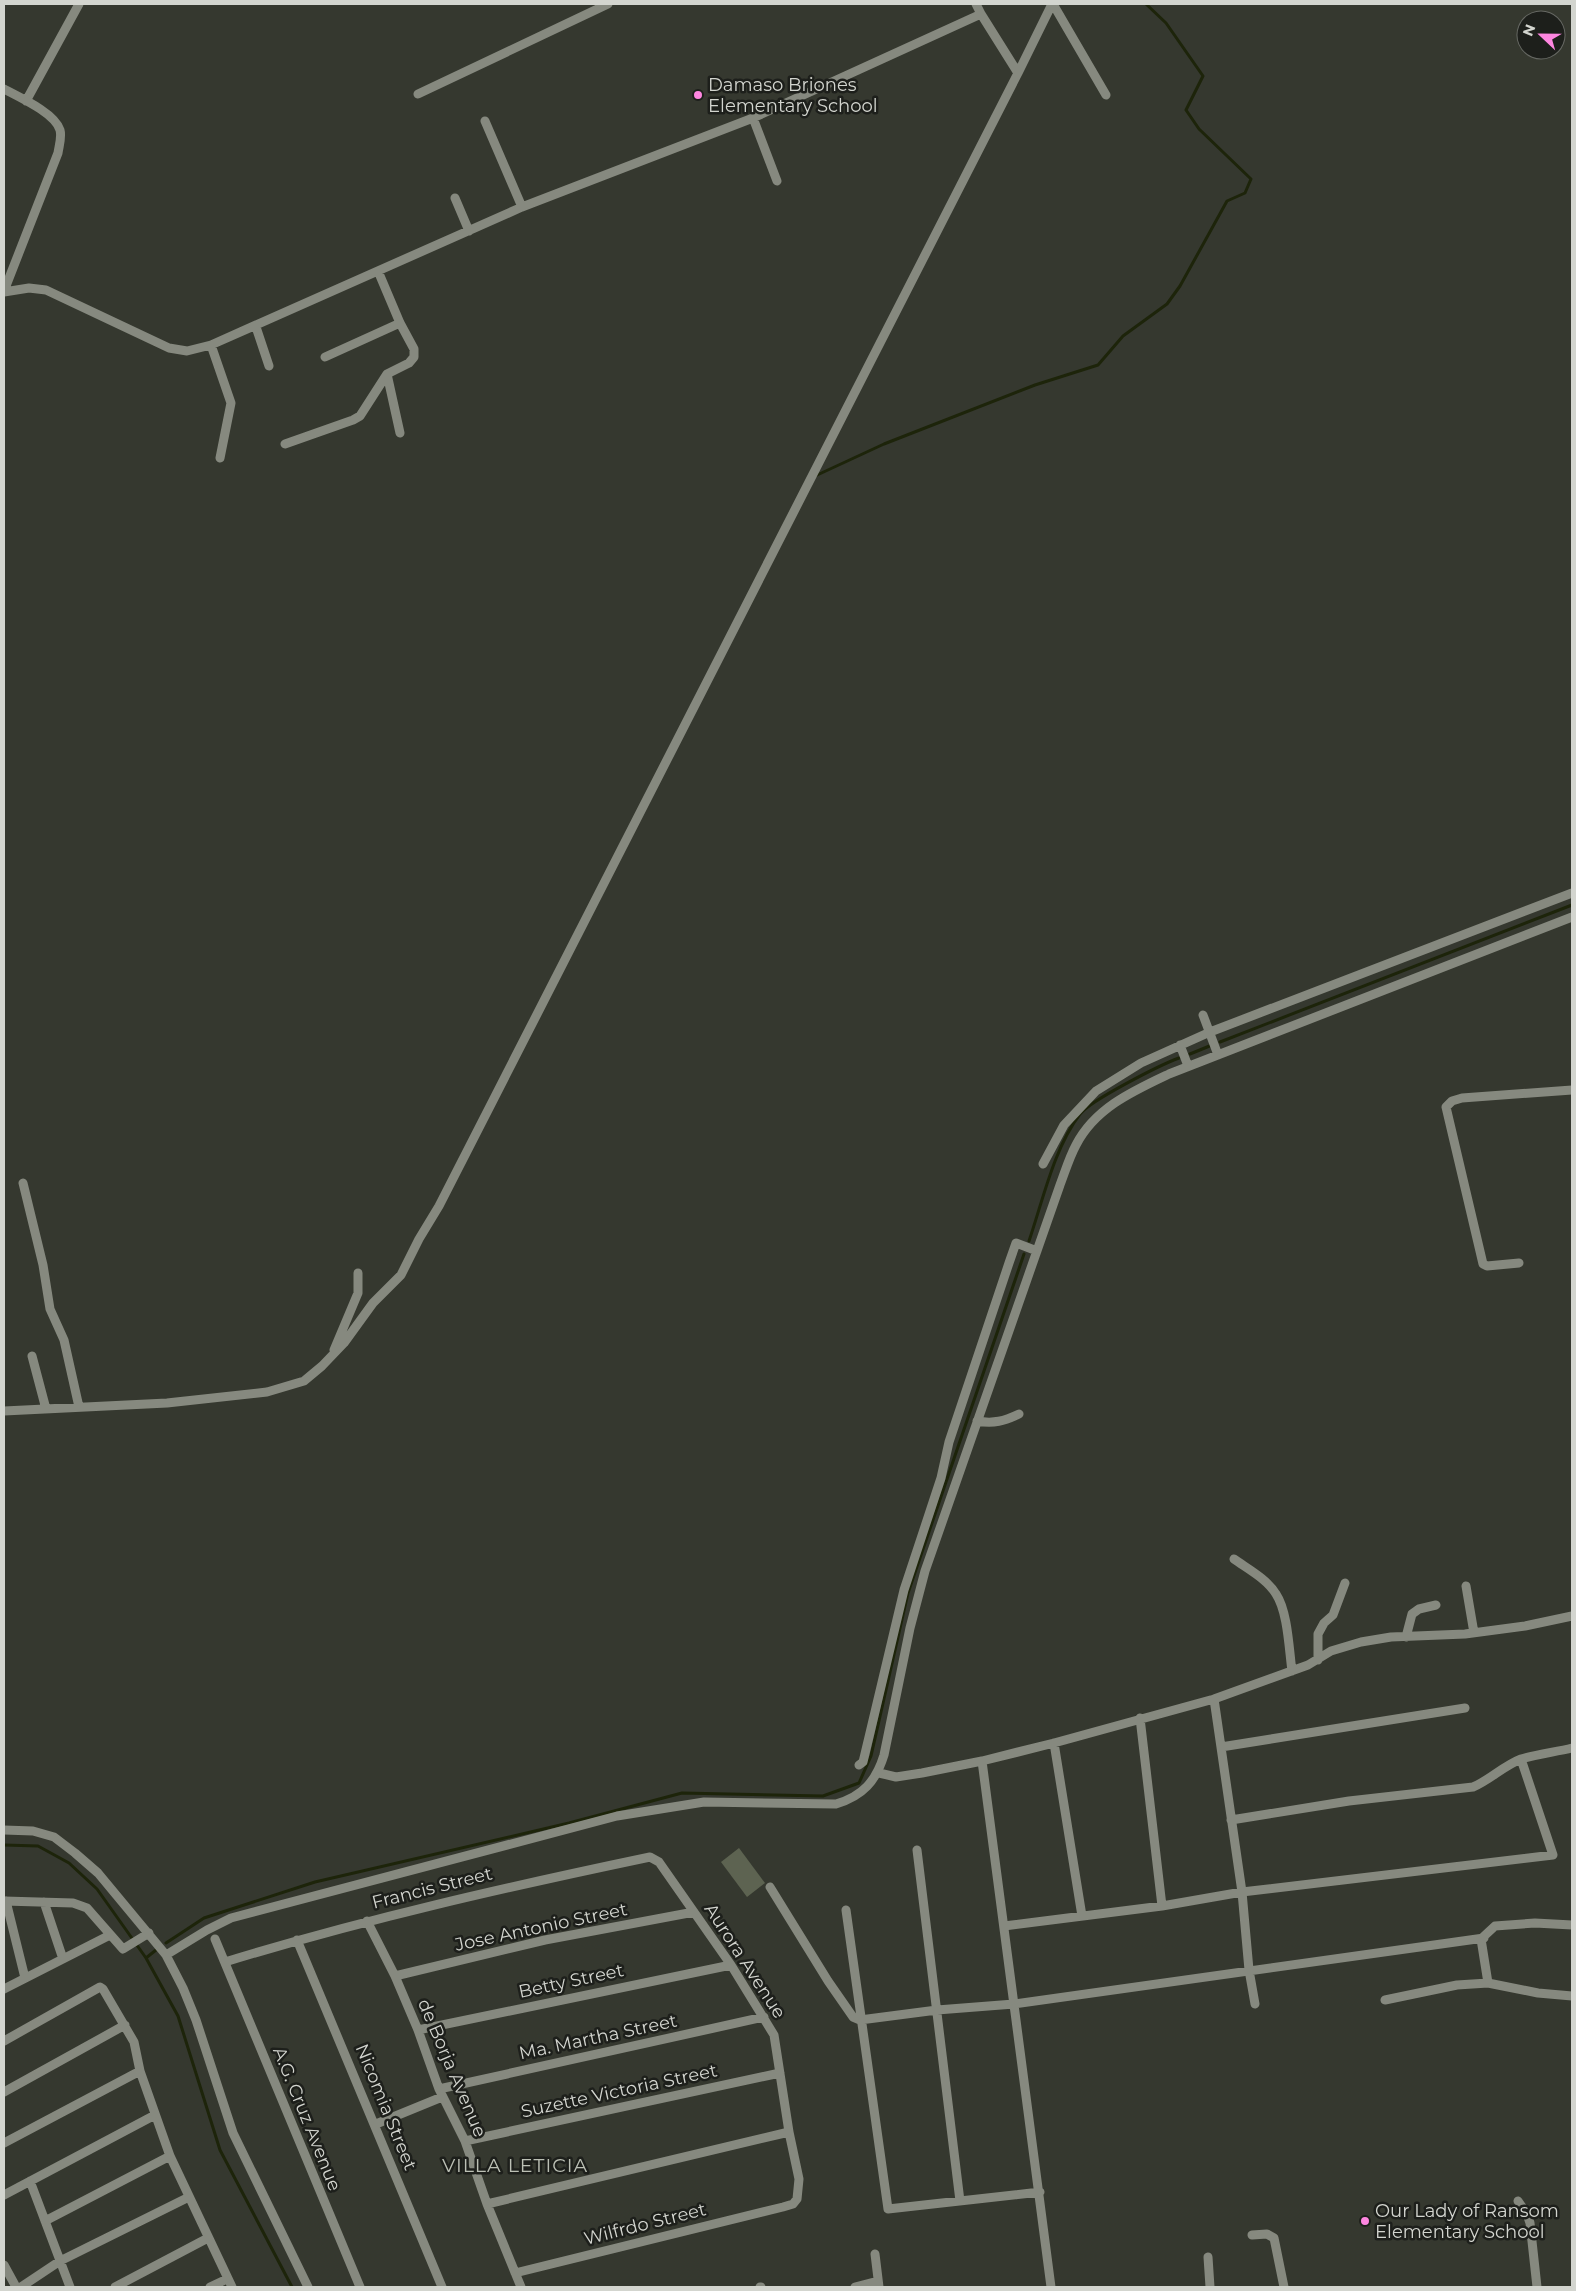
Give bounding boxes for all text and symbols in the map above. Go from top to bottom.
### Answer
north arrow [1516,10,1566,60]
text: N [1518,22,1539,39]
place label: Damaso Briones Elementary School [708,74,878,117]
marker: Damaso Briones Elementary School [692,89,704,101]
street label: Francis Street [370,1862,494,1914]
street label: Jose Antonio Street [452,1898,629,1956]
street label: Aurora Avenue [700,1899,790,2023]
street label: Betty Street [516,1959,626,2003]
street label: de Borja Avenue [413,1996,491,2141]
street label: Ma. Martha Street [517,2010,679,2064]
street label: Nicomia Street [351,2041,421,2173]
street label: A.G. Cruz Avenue [268,2044,346,2194]
street label: Suzette Victoria Street [519,2059,719,2123]
district label: VILLA LETICIA [442,2154,588,2177]
street label: Wilfrdo Street [582,2198,708,2250]
place label: Our Lady of Ransom Elementary School [1375,2200,1559,2243]
marker: Our Lady of Ransom Elementary School [1359,2215,1371,2227]

